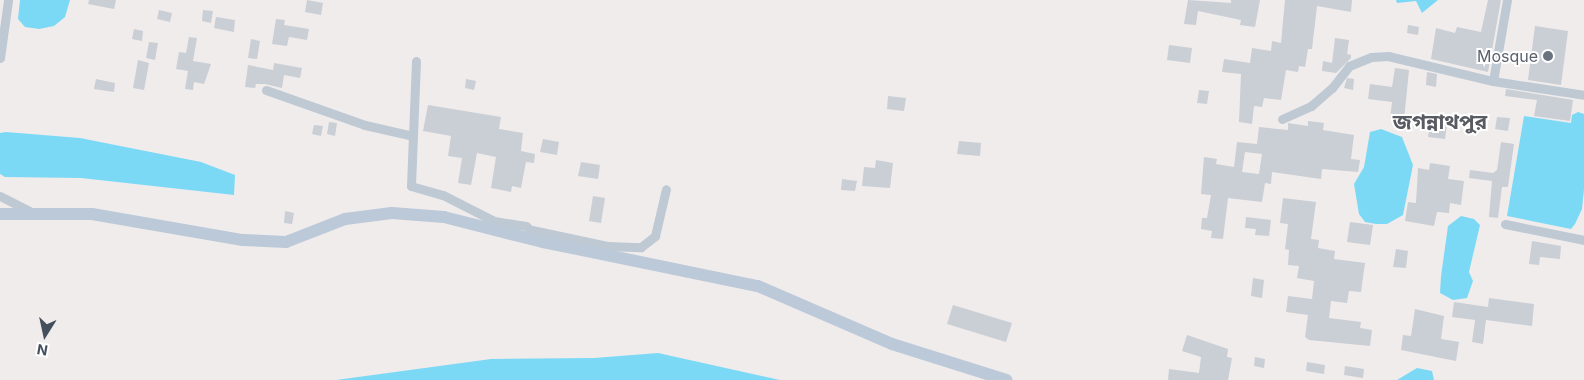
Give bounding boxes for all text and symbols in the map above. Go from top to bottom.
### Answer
place label: Mosque [1477,46,1538,66]
marker: Mosque [1542,50,1554,62]
district label: জগন্নাথপুর [1393,109,1487,135]
north arrow [20,310,70,360]
text: N [36,341,49,360]

